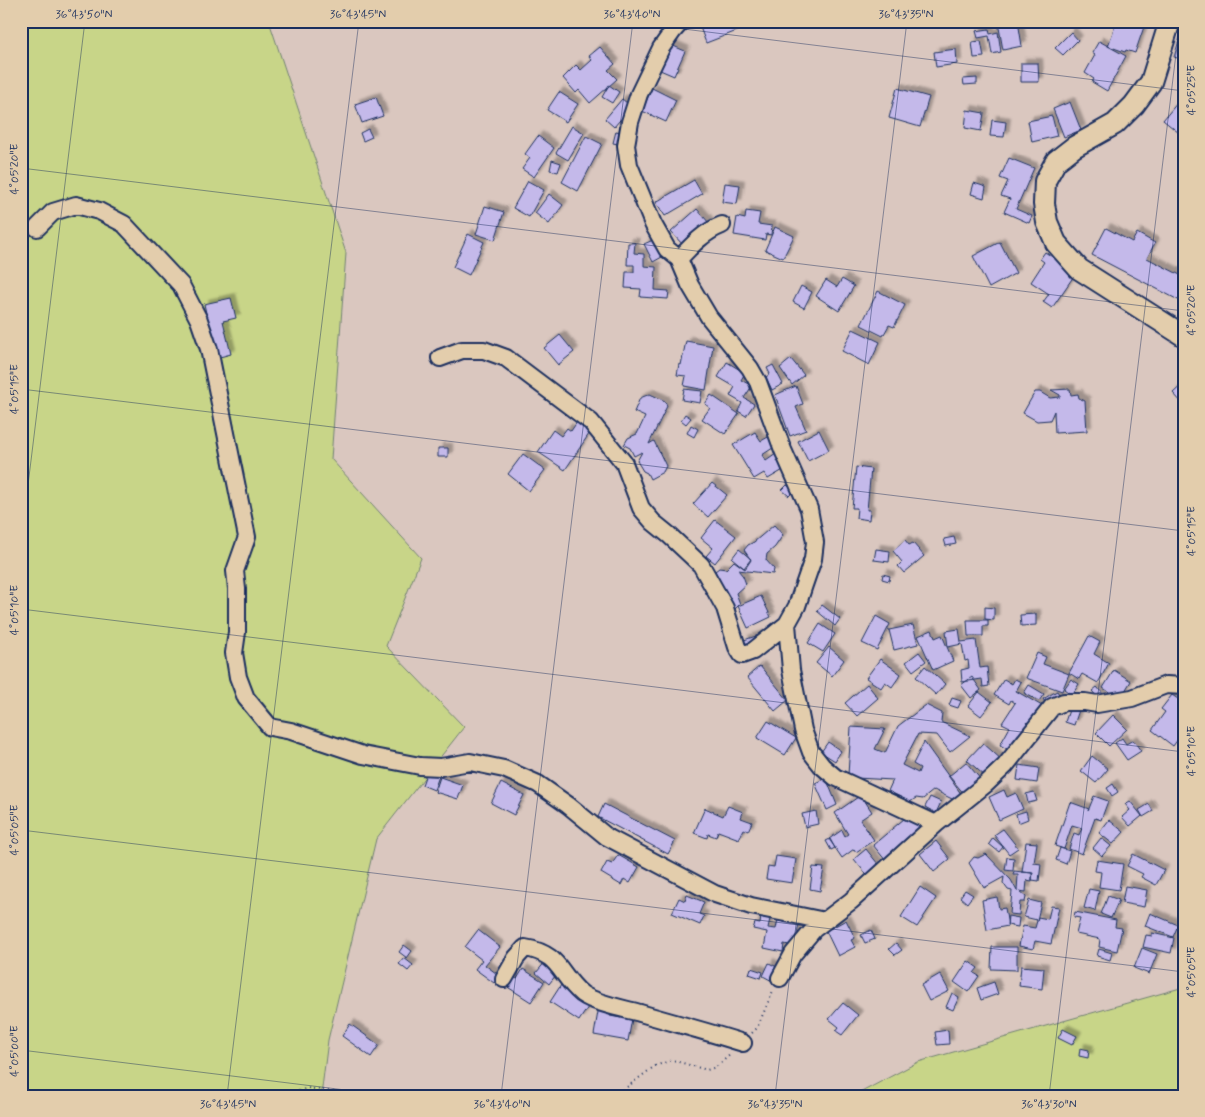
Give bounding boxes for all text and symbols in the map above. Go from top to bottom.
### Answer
text: 36°43'50"N [55,7,113,23]
text: 36°43'45"N [330,7,386,23]
text: 36°43'40"N [604,7,660,23]
text: 36°43'35"N [879,7,933,23]
text: 4°05'25"E [1184,65,1200,115]
text: 4°05'20"E [7,144,23,194]
text: 4°05'20"E [1184,285,1200,335]
text: 4°05'15"E [7,364,23,414]
text: 4°05'15"E [1184,506,1200,556]
text: 4°05'10"E [7,585,23,635]
text: 4°05'10"E [1184,726,1200,776]
text: 4°05'05"E [7,804,23,856]
text: 4°05'05"E [1184,946,1200,998]
text: 4°05'00"E [7,1025,23,1077]
text: 36°43'45"N [200,1097,256,1113]
text: 36°43'40"N [474,1097,530,1113]
text: 36°43'35"N [748,1097,802,1113]
text: 36°43'30"N [1021,1097,1077,1113]

